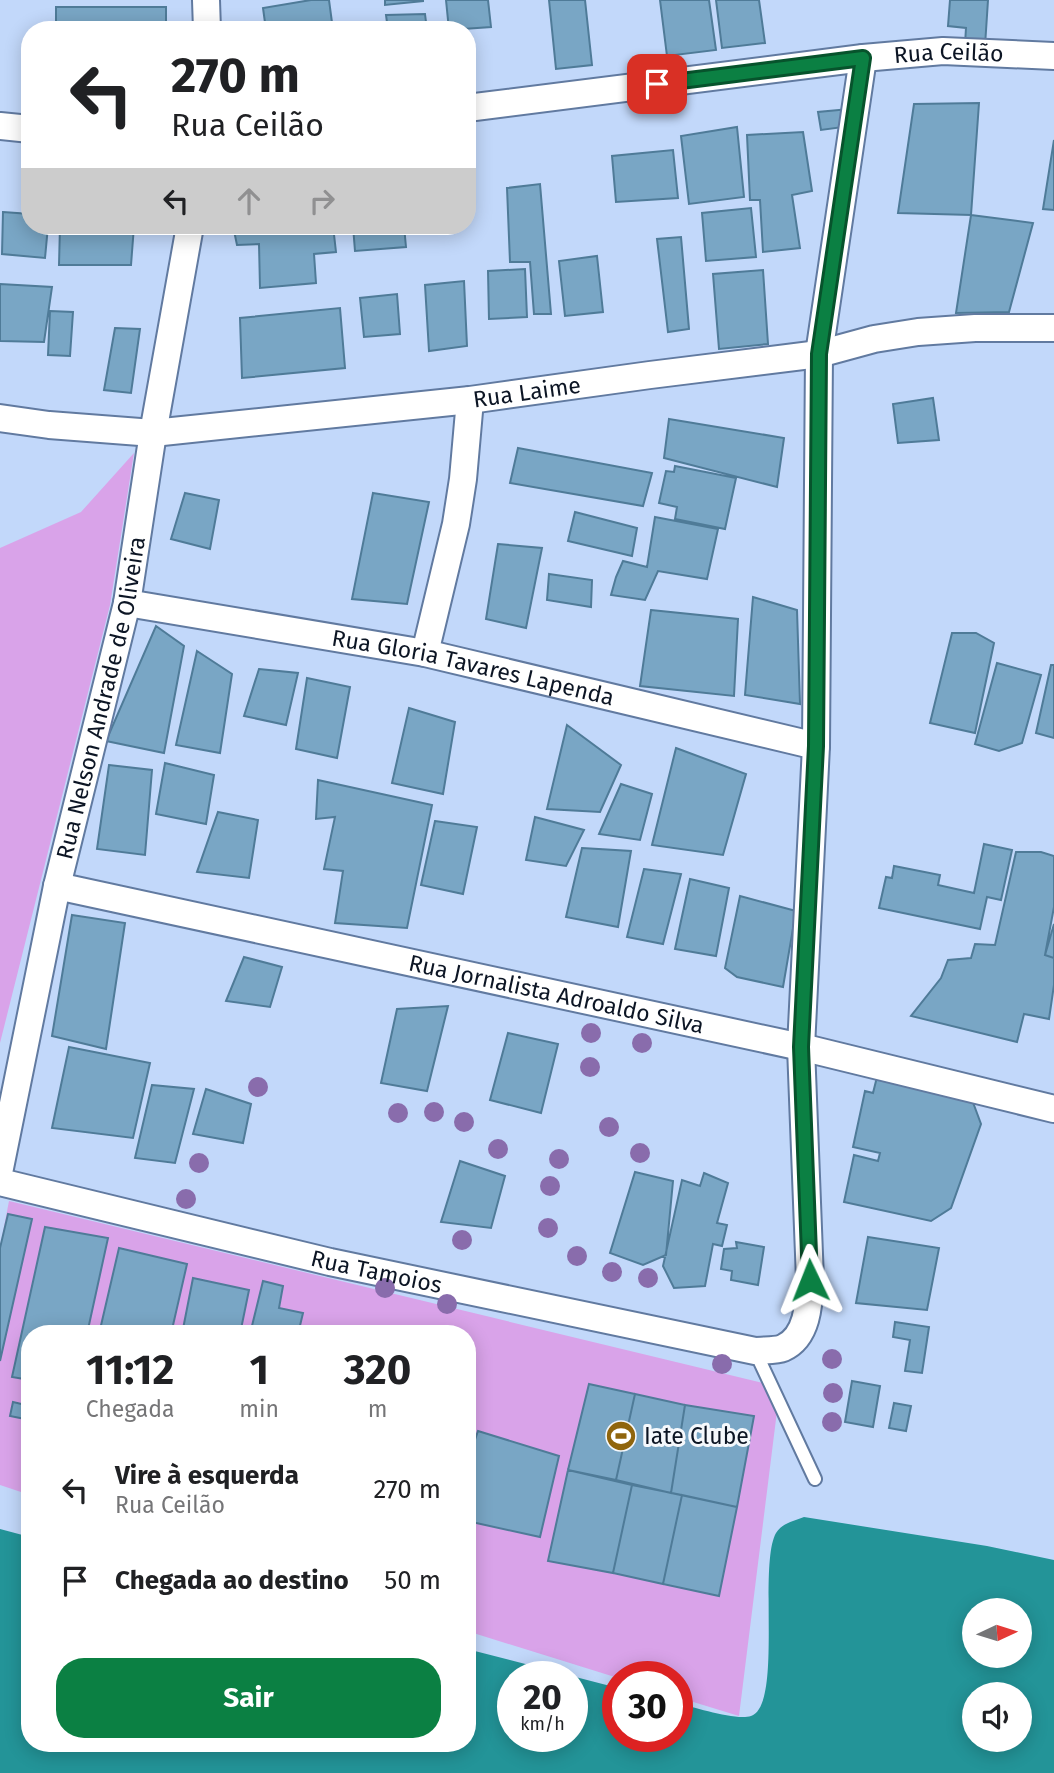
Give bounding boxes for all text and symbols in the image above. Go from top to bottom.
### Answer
street label: Rua Ceilão [893,37,1004,69]
text: 270 m [171,46,300,105]
icon: left [56,49,147,140]
pin [627,54,687,114]
icon: arrive [638,65,676,103]
text: Rua Ceilão [171,106,324,144]
icon: left [157,182,195,220]
icon: ahead [230,182,268,220]
icon: right [303,182,341,220]
street label: Rua Laime [471,371,583,413]
street label: Rua Nelson Andrade de Oliveira [50,535,151,862]
street label: Rua Gloria Tavares Lapenda [330,624,617,712]
street label: Rua Jornalista Adroaldo Silva [406,949,707,1040]
position arrow [773,1243,847,1317]
street label: Rua Tamoios [308,1244,444,1299]
text: 11:12 [86,1345,174,1395]
text: 1 [249,1345,269,1395]
text: 320 [344,1345,411,1395]
text: Chegada [86,1395,175,1423]
text: min [239,1395,279,1423]
text: m [368,1395,387,1423]
sports icon: Iate Clube [604,1419,638,1453]
place label: Iate Clube [644,1422,749,1450]
text: Vire à esquerda [115,1460,299,1491]
icon: left [56,1471,94,1509]
text: 270 m [373,1474,441,1505]
text: Rua Ceilão [115,1491,225,1519]
icon: arrive [56,1562,94,1600]
text: Chegada ao destino [115,1565,349,1596]
text: 50 m [384,1565,441,1596]
north arrow [962,1598,1032,1668]
map controls [962,1598,1032,1752]
button: Sair [56,1658,441,1738]
speed limit sign: 30 [602,1661,693,1752]
text: 20 [523,1676,562,1718]
button: sound [962,1682,1032,1752]
text: km/h [520,1713,565,1735]

